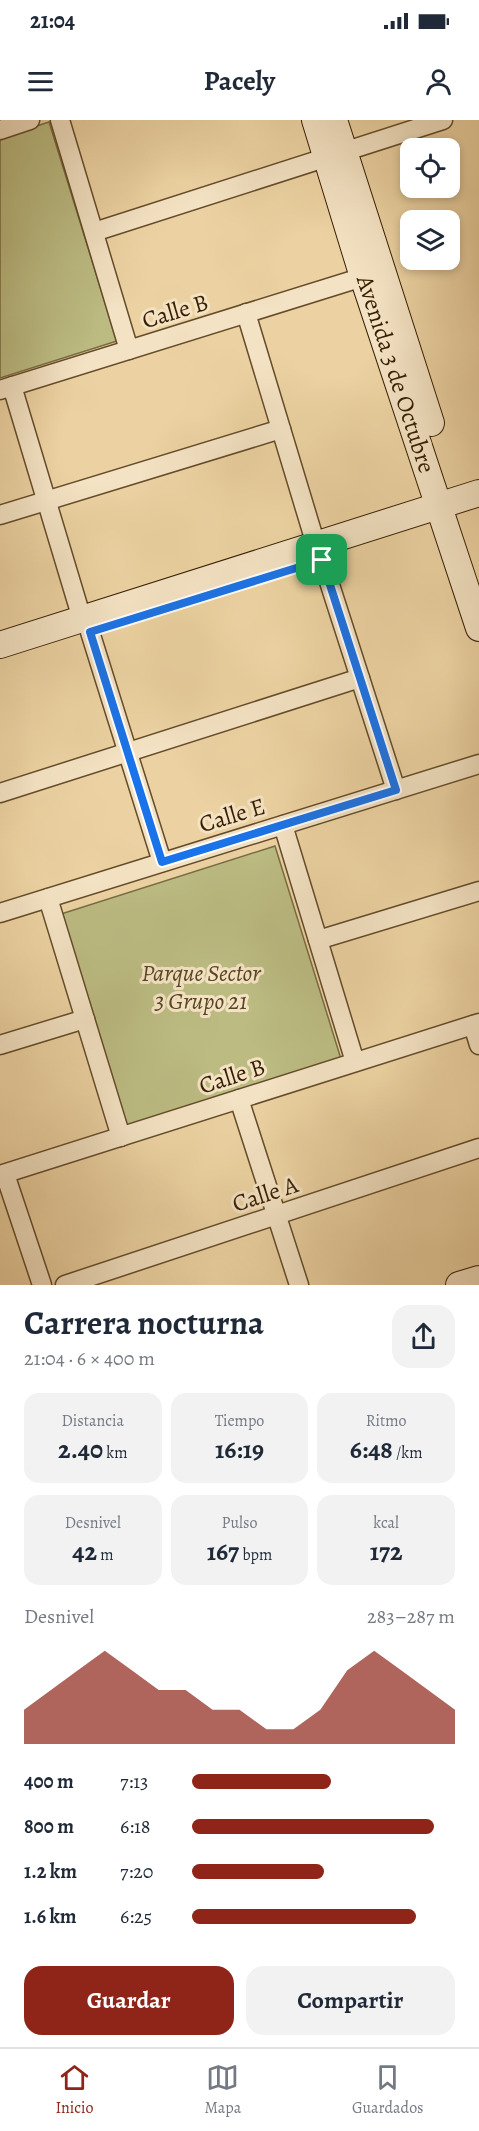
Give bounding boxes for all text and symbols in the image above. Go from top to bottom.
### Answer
text: 21:04 [30,6,75,36]
text: Pacely [204,63,275,99]
icon: menu [24,65,57,98]
icon: person [422,65,455,98]
map controls [400,138,460,270]
button: locate [400,138,460,198]
button: layers [400,210,460,270]
street label: Avenida 3 de Octubre [349,270,443,477]
street label: Calle B [138,286,212,336]
pin [296,534,347,585]
icon: arrive [305,543,338,576]
street label: Calle E [195,790,269,840]
park label: Parque Sector 3 Grupo 21 [142,957,261,1017]
street label: Calle B [195,1050,269,1102]
street label: Calle A [228,1168,303,1220]
text: Carrera nocturna [24,1300,264,1345]
button: share [392,1305,455,1368]
text: 21:04 · 6 × 400 m [24,1345,155,1372]
text: Distancia [62,1410,124,1432]
text: Tiempo [215,1410,264,1432]
text: Ritmo [366,1410,407,1432]
text: 2.40 [58,1432,103,1467]
text: 16:19 [215,1432,264,1467]
text: 6:48 [350,1432,393,1467]
text: km [103,1442,128,1464]
text: /km [393,1442,423,1464]
text: Desnivel [65,1512,121,1534]
text: Pulso [222,1512,257,1534]
text: kcal [373,1512,399,1534]
text: 42 [72,1534,97,1569]
text: 167 [207,1534,239,1569]
text: 172 [370,1534,403,1569]
text: m [97,1544,113,1566]
text: bpm [239,1544,272,1566]
text: Desnivel [24,1603,94,1630]
text: 283–287 m [367,1603,455,1630]
text: 400 m [24,1768,74,1795]
text: 7:13 [120,1768,148,1795]
text: 800 m [24,1813,74,1840]
text: 6:18 [120,1813,151,1840]
text: 1.2 km [24,1858,77,1885]
text: 7:20 [120,1858,153,1885]
text: 1.6 km [24,1903,77,1930]
text: 6:25 [120,1903,152,1930]
button: Guardar [24,1966,234,2035]
button: Compartir [246,1966,455,2035]
tab: Inicio [55,2061,94,2119]
tab: Mapa [204,2061,241,2119]
tab: Guardados [352,2061,424,2119]

